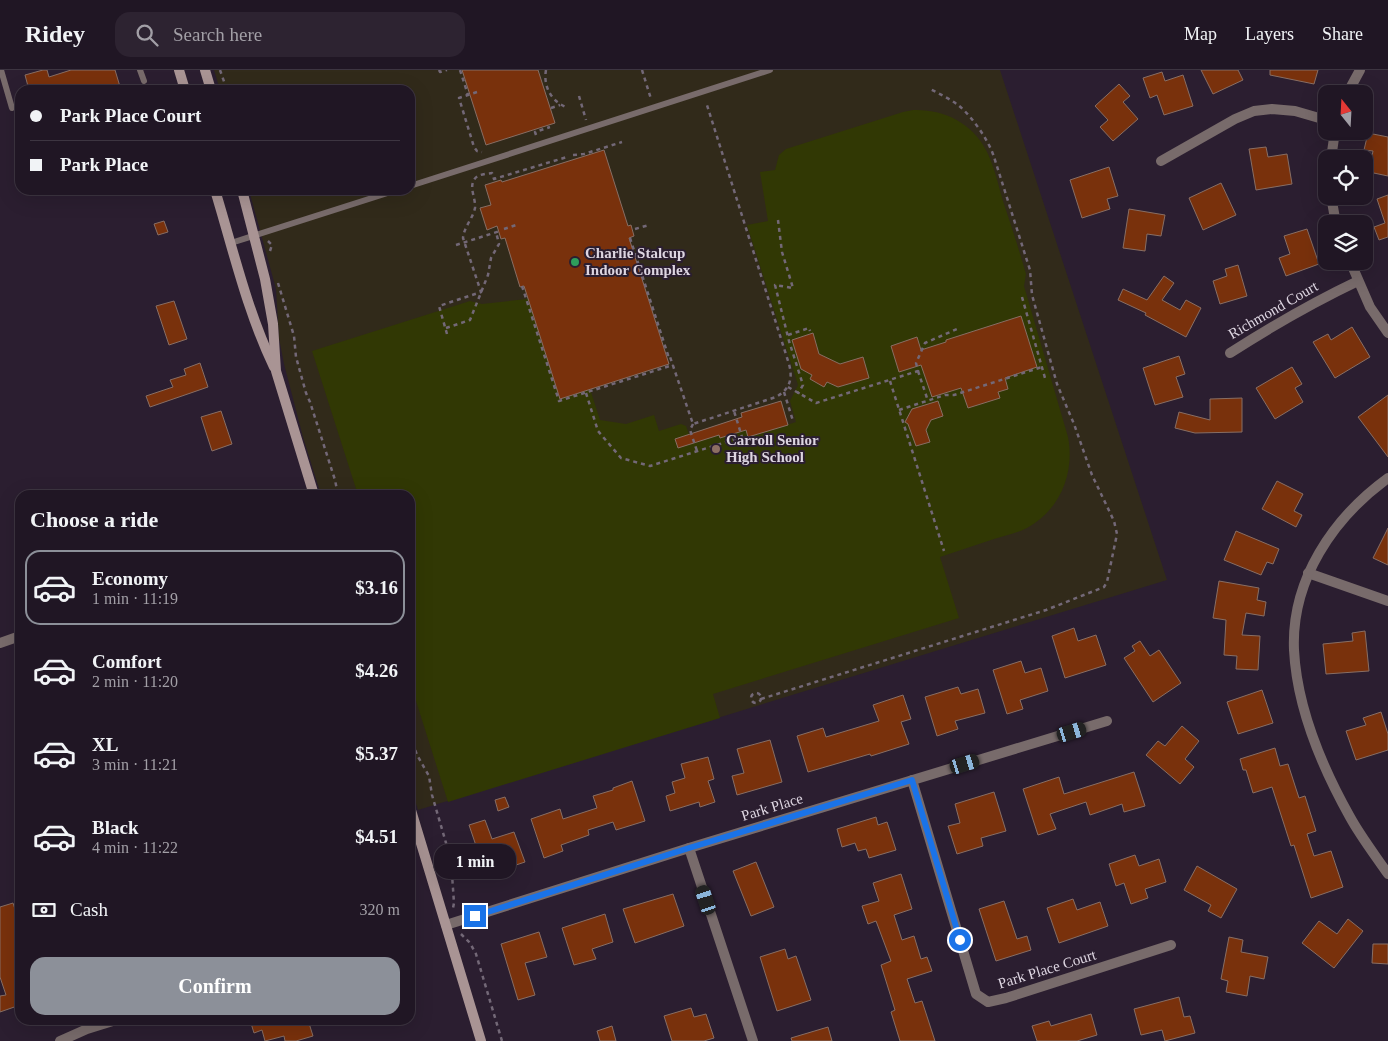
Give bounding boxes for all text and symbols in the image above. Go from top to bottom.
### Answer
search box [115,12,465,57]
text: Ridey [25,21,85,47]
icon: search [133,21,161,49]
text: Search here [173,24,262,45]
text: Map [1184,24,1217,44]
text: Layers [1245,24,1294,44]
text: Share [1322,24,1363,44]
north arrow [1318,85,1372,140]
map controls [1318,85,1373,270]
text: Park Place Court [60,105,201,126]
button: locate [1318,150,1373,205]
text: Park Place [60,154,148,175]
button: layers [1318,215,1373,270]
place label: Charlie Stalcup Indoor Complex [585,245,691,278]
marker: Charlie Stalcup Indoor Complex [569,256,581,268]
street label: Richmond Court [1226,278,1321,342]
place label: Carroll Senior High School [726,432,819,465]
marker: Carroll Senior High School [710,443,722,455]
text: Choose a ride [30,507,158,532]
icon: car [32,565,77,610]
text: Economy [92,568,168,589]
text: $3.16 [355,577,398,598]
text: 1 min · 11:19 [92,590,178,607]
icon: car [32,648,77,693]
text: Comfort [92,651,162,672]
text: $4.26 [355,660,398,681]
text: 2 min · 11:20 [92,673,178,690]
car [1055,720,1088,744]
icon: car [32,731,77,776]
text: XL [92,734,118,755]
text: $5.37 [355,743,398,764]
car [948,752,981,776]
text: 3 min · 11:21 [92,756,178,773]
street label: Park Place [739,790,805,824]
icon: car [32,814,77,859]
text: Black [92,817,138,838]
text: $4.51 [355,826,398,847]
text: 4 min · 11:22 [92,839,178,856]
callout: 1 min [434,844,516,878]
text: 1 min [456,853,494,870]
car [694,883,717,917]
icon: cash [30,896,58,924]
text: Cash [70,899,108,920]
text: 320 m [360,901,400,918]
route end [464,905,486,927]
route start [949,929,971,951]
street label: Park Place Court [996,946,1099,992]
button: Confirm [30,957,400,1015]

